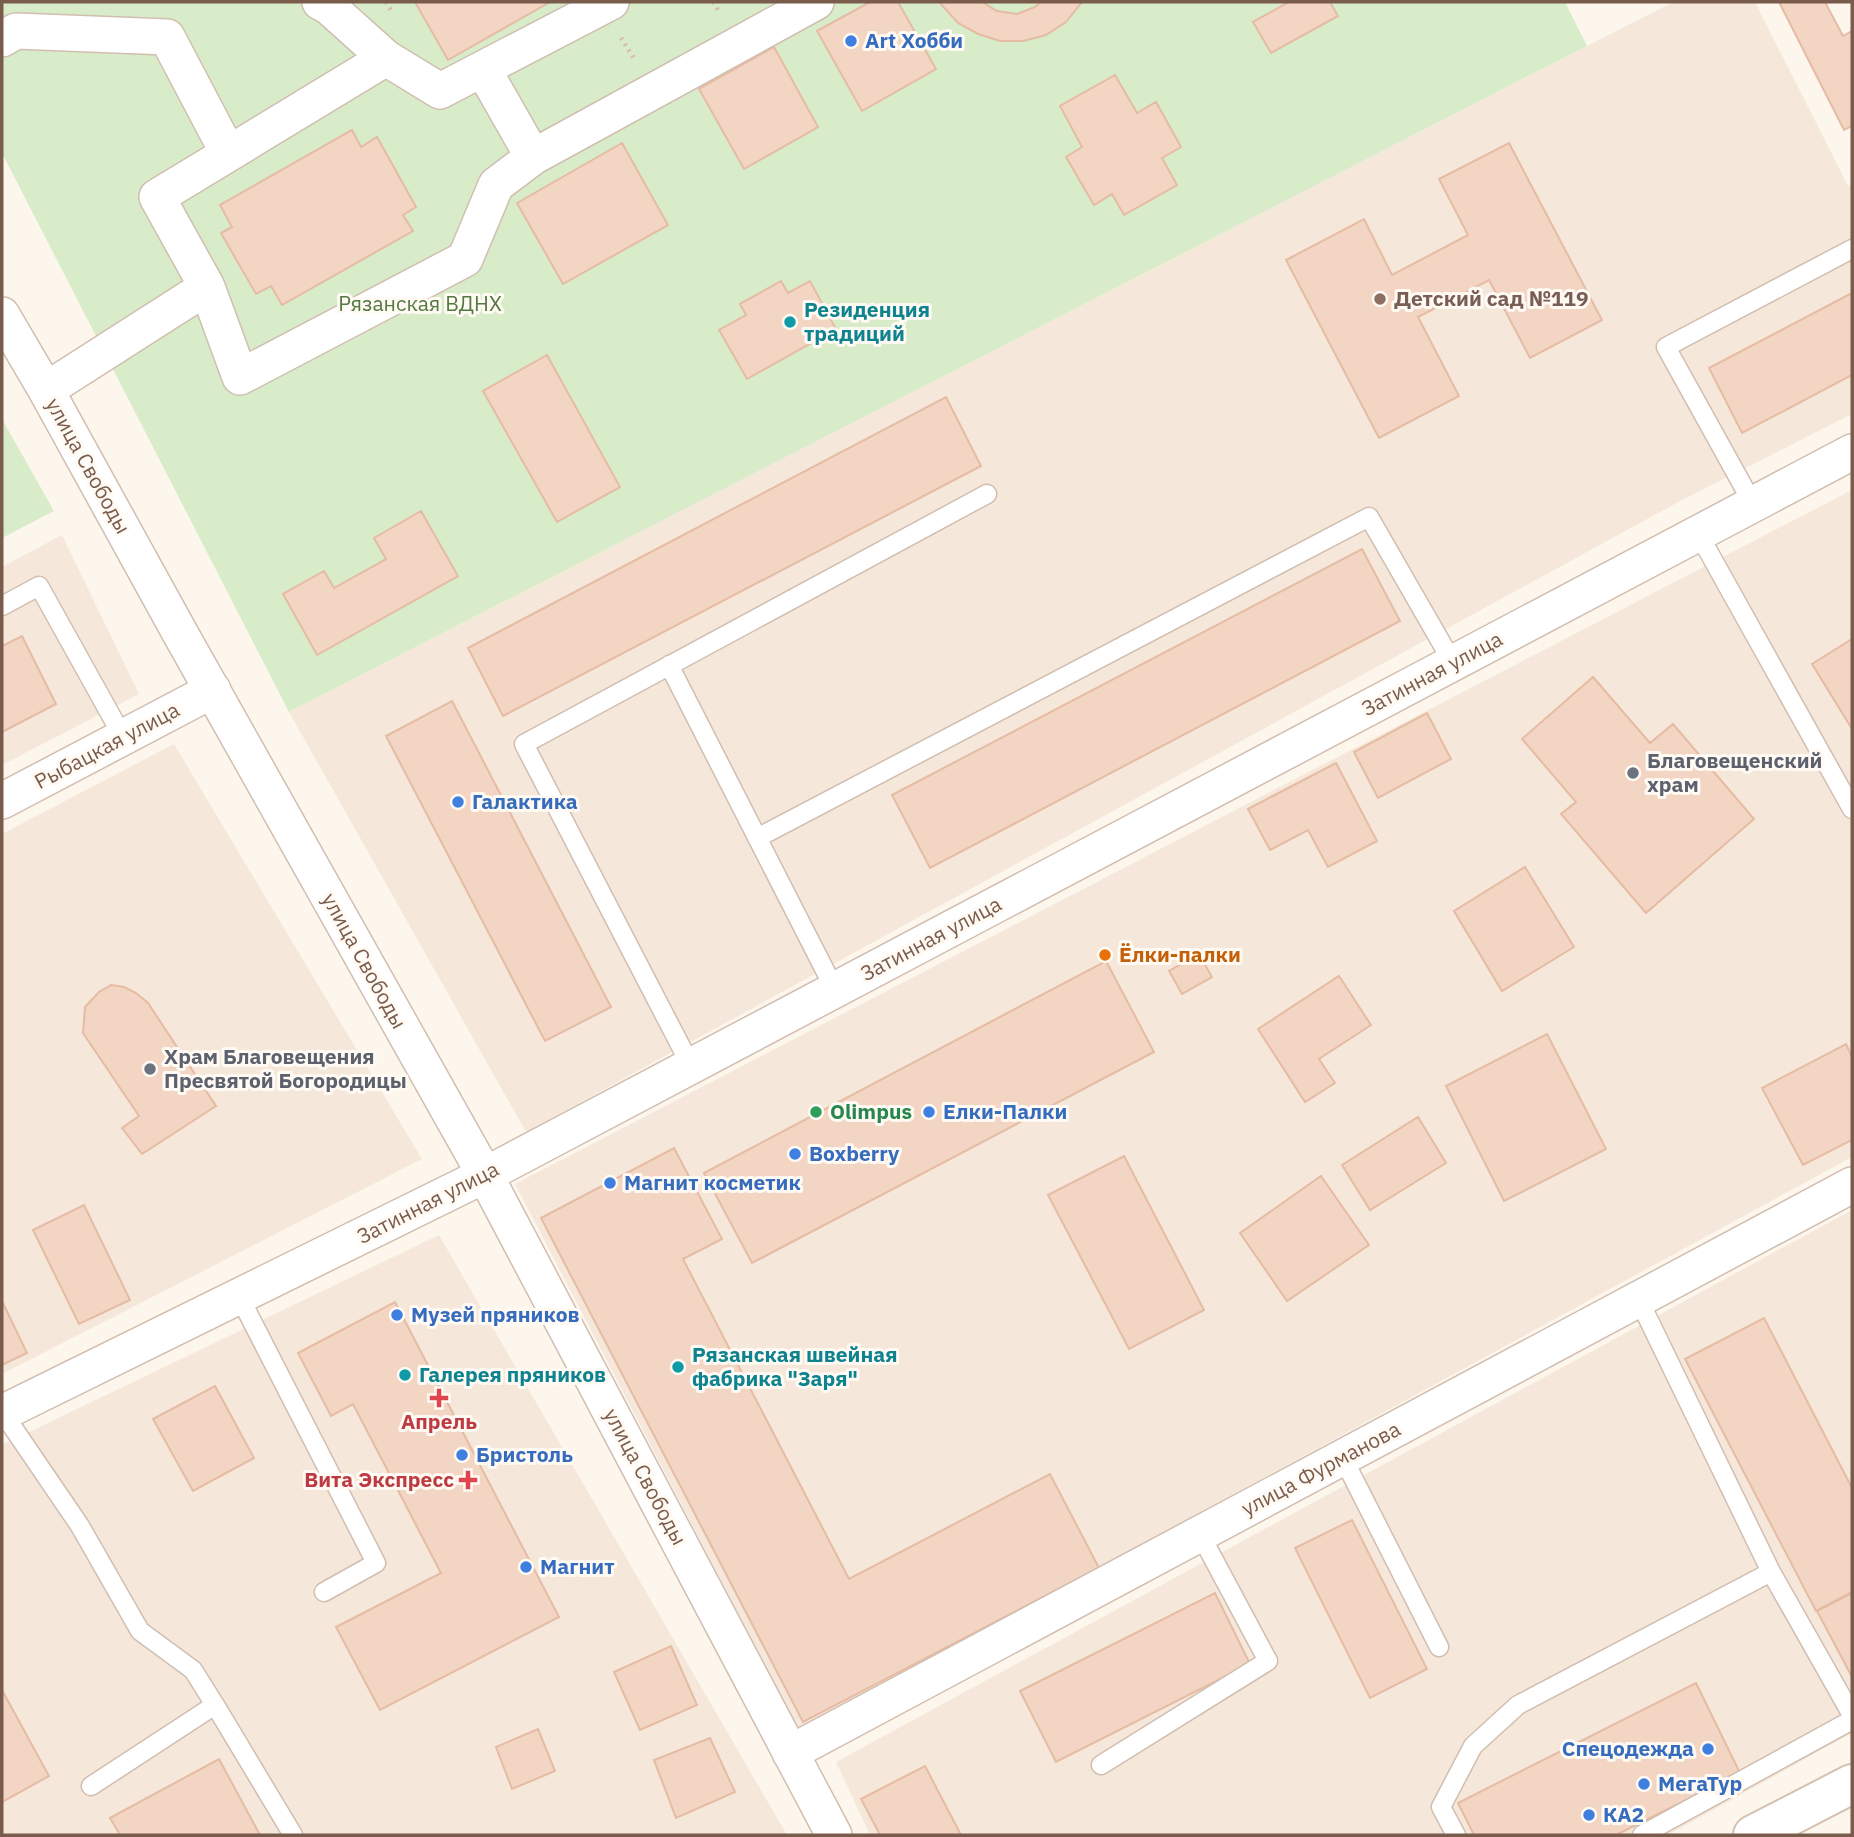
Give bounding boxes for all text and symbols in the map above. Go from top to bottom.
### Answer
place label: Art Хобби [865,26,963,54]
marker: Art Хобби [843,33,859,49]
place label: Детский сад №119 [1394,284,1589,312]
park label: Рязанская ВДНХ [338,289,502,317]
marker: Детский сад №119 [1372,291,1388,307]
place label: Резиденция традиций [804,295,930,347]
marker: Резиденция традиций [782,314,798,330]
street label: улица Свободы [40,393,138,538]
street label: Затинная улица [1356,624,1507,722]
street label: Рыбацкая улица [29,695,184,795]
place label: Благовещенский храм [1647,746,1822,798]
marker: Благовещенский храм [1625,765,1641,781]
place label: Галактика [472,787,578,815]
marker: Галактика [450,794,466,810]
street label: улица Свободы [316,888,414,1033]
street label: Затинная улица [855,889,1006,987]
place label: Ёлки-палки [1119,940,1241,968]
marker: Ёлки-палки [1097,947,1113,963]
place label: Храм Благовещения Пресвятой Богородицы [164,1042,407,1094]
marker: Храм Благовещения Пресвятой Богородицы [142,1061,158,1077]
place label: Olimpus [830,1097,912,1125]
place label: Елки-Палки [943,1097,1067,1125]
marker: Olimpus [808,1104,824,1120]
marker: Елки-Палки [921,1104,937,1120]
place label: Boxberry [809,1139,900,1167]
marker: Boxberry [787,1146,803,1162]
street label: Затинная улица [352,1154,503,1250]
place label: Магнит косметик [624,1168,801,1196]
marker: Магнит косметик [602,1175,618,1191]
place label: Музей пряников [411,1300,580,1328]
marker: Музей пряников [389,1307,405,1323]
place label: Рязанская швейная фабрика "Заря" [692,1340,897,1392]
marker: Рязанская швейная фабрика "Заря" [670,1359,686,1375]
place label: Галерея пряников [419,1360,606,1388]
marker: Галерея пряников [397,1367,413,1383]
marker: Апрель [431,1390,447,1406]
street label: улица Свободы [598,1403,694,1550]
place label: Апрель [401,1407,477,1435]
street label: улица Фурманова [1236,1414,1405,1522]
place label: Бристоль [476,1440,573,1468]
marker: Бристоль [454,1447,470,1463]
place label: Вита Экспресс [304,1465,454,1493]
marker: Вита Экспресс [460,1472,476,1488]
place label: Магнит [540,1552,615,1580]
marker: Магнит [518,1559,534,1575]
place label: Спецодежда [1562,1734,1694,1762]
marker: Спецодежда [1700,1741,1716,1757]
place label: МегаТур [1658,1769,1742,1797]
marker: МегаТур [1636,1776,1652,1792]
place label: КА2 [1603,1800,1644,1828]
marker: КА2 [1581,1807,1597,1823]

